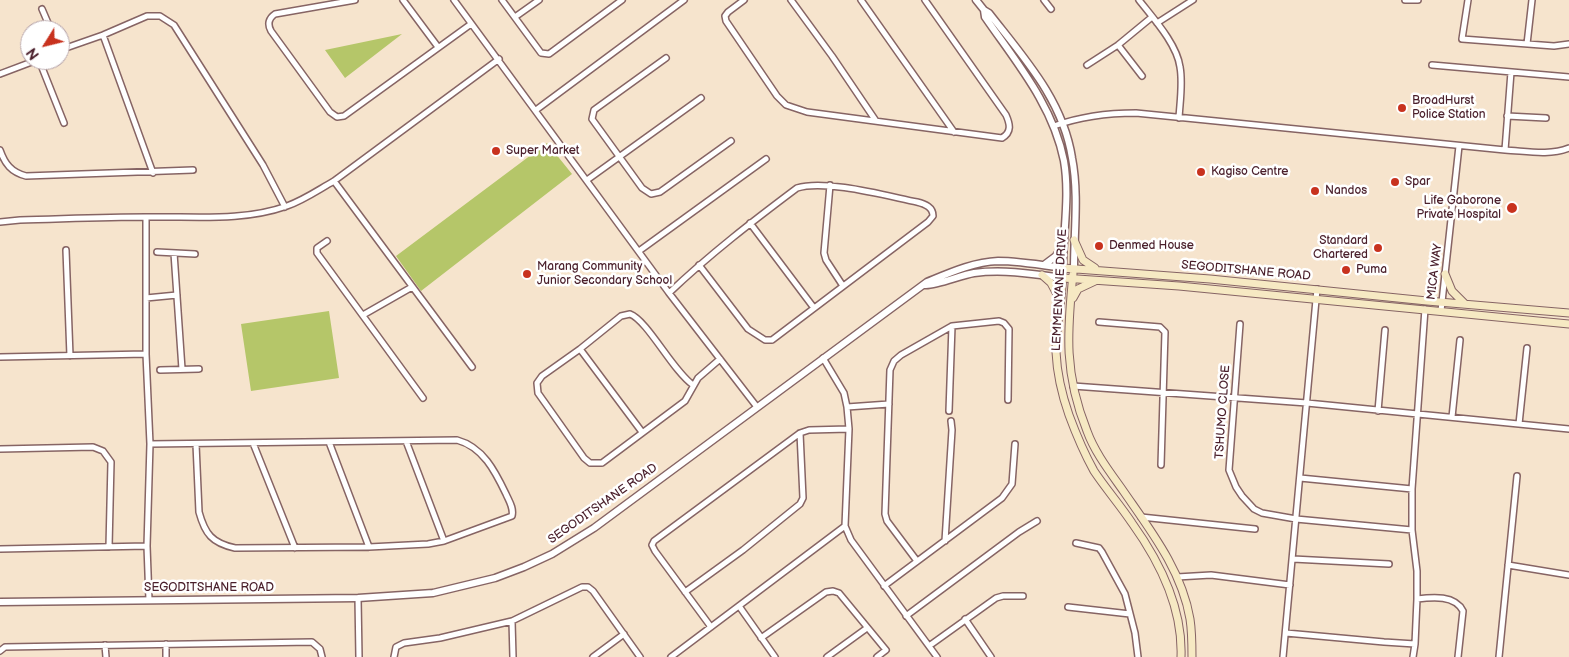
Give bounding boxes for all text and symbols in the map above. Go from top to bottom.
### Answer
north arrow [20,20,70,70]
text: N [23,44,43,63]
place label: BroadHurst Police Station [1412,94,1486,122]
marker: BroadHurst Police Station [1396,102,1408,114]
place label: Super Market [506,144,580,158]
marker: Super Market [490,145,502,157]
place label: Kagiso Centre [1211,165,1288,179]
marker: Kagiso Centre [1195,166,1207,178]
place label: Spar [1405,175,1430,189]
marker: Spar [1389,176,1401,188]
place label: Nandos [1325,184,1367,198]
marker: Nandos [1309,185,1321,197]
place label: Life Gaborone Private Hospital [1417,194,1501,222]
marker: Life Gaborone Private Hospital [1505,201,1519,215]
street label: LEMMENYANE DRIVE [1050,229,1070,351]
place label: Standard Chartered [1313,234,1368,262]
place label: Denmed House [1109,239,1194,253]
marker: Denmed House [1093,240,1105,252]
marker: Standard Chartered [1372,242,1384,254]
street label: MICA WAY [1424,243,1446,301]
street label: SEGODITSHANE ROAD [1181,258,1311,284]
place label: Marang Community Junior Secondary School [537,260,672,288]
place label: Puma [1356,263,1387,277]
marker: Puma [1340,264,1352,276]
marker: Marang Community Junior Secondary School [521,268,533,280]
street label: TSHUMO CLOSE [1213,365,1233,459]
street label: SEGODITSHANE ROAD [546,461,660,547]
street label: SEGODITSHANE ROAD [144,581,274,595]

